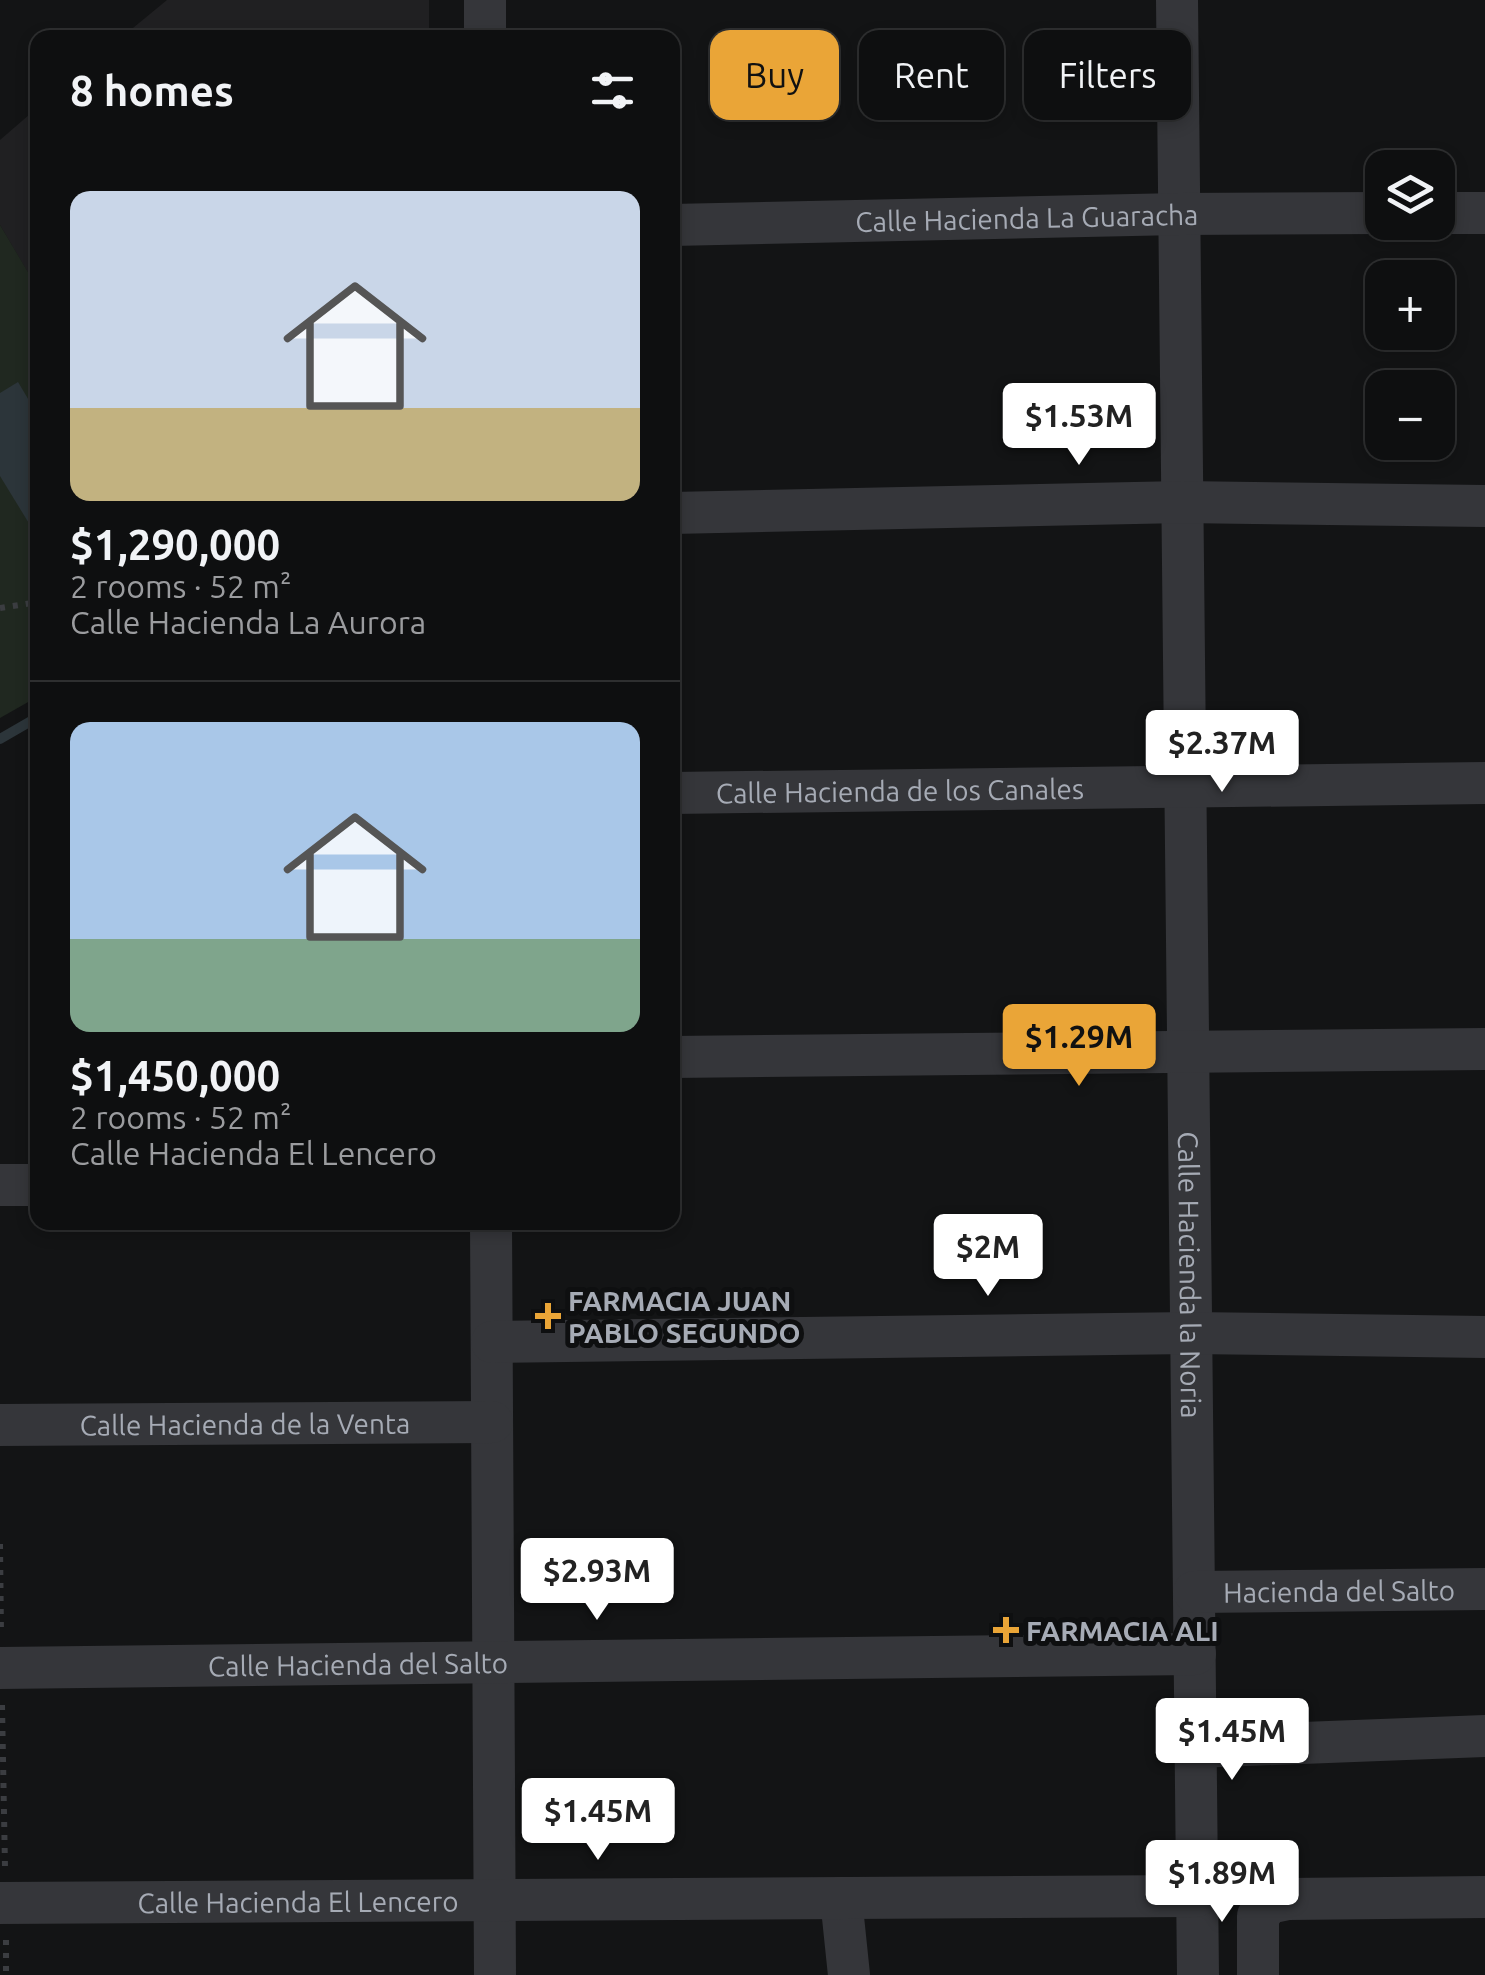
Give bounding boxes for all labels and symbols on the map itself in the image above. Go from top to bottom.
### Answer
street label: Calle Hacienda La Guaracha [855,198,1199,237]
pin: $1.53M [998,383,1160,468]
pin: $2.37M [1141,710,1303,795]
street label: Calle Hacienda de los Canales [716,772,1084,808]
pin: $1.29M [998,1004,1160,1089]
street label: Calle Hacienda la Noria [1174,1131,1208,1419]
pin: $2M [940,1214,1036,1299]
place label: FARMACIA JUAN PABLO SEGUNDO [568,1285,800,1348]
marker: FARMACIA JUAN PABLO SEGUNDO [537,1305,559,1327]
street label: Calle Hacienda de la Venta [80,1407,410,1440]
pin: $2.93M [516,1538,678,1623]
street label: Hacienda del Salto [1223,1574,1455,1607]
place label: FARMACIA ALI [1026,1615,1219,1646]
marker: FARMACIA ALI [995,1619,1017,1641]
street label: Calle Hacienda del Salto [208,1647,508,1681]
pin: $1.45M [1151,1698,1313,1783]
pin: $1.45M [517,1778,679,1863]
pin: $1.89M [1141,1840,1303,1925]
street label: Calle Hacienda El Lencero [137,1885,459,1918]

